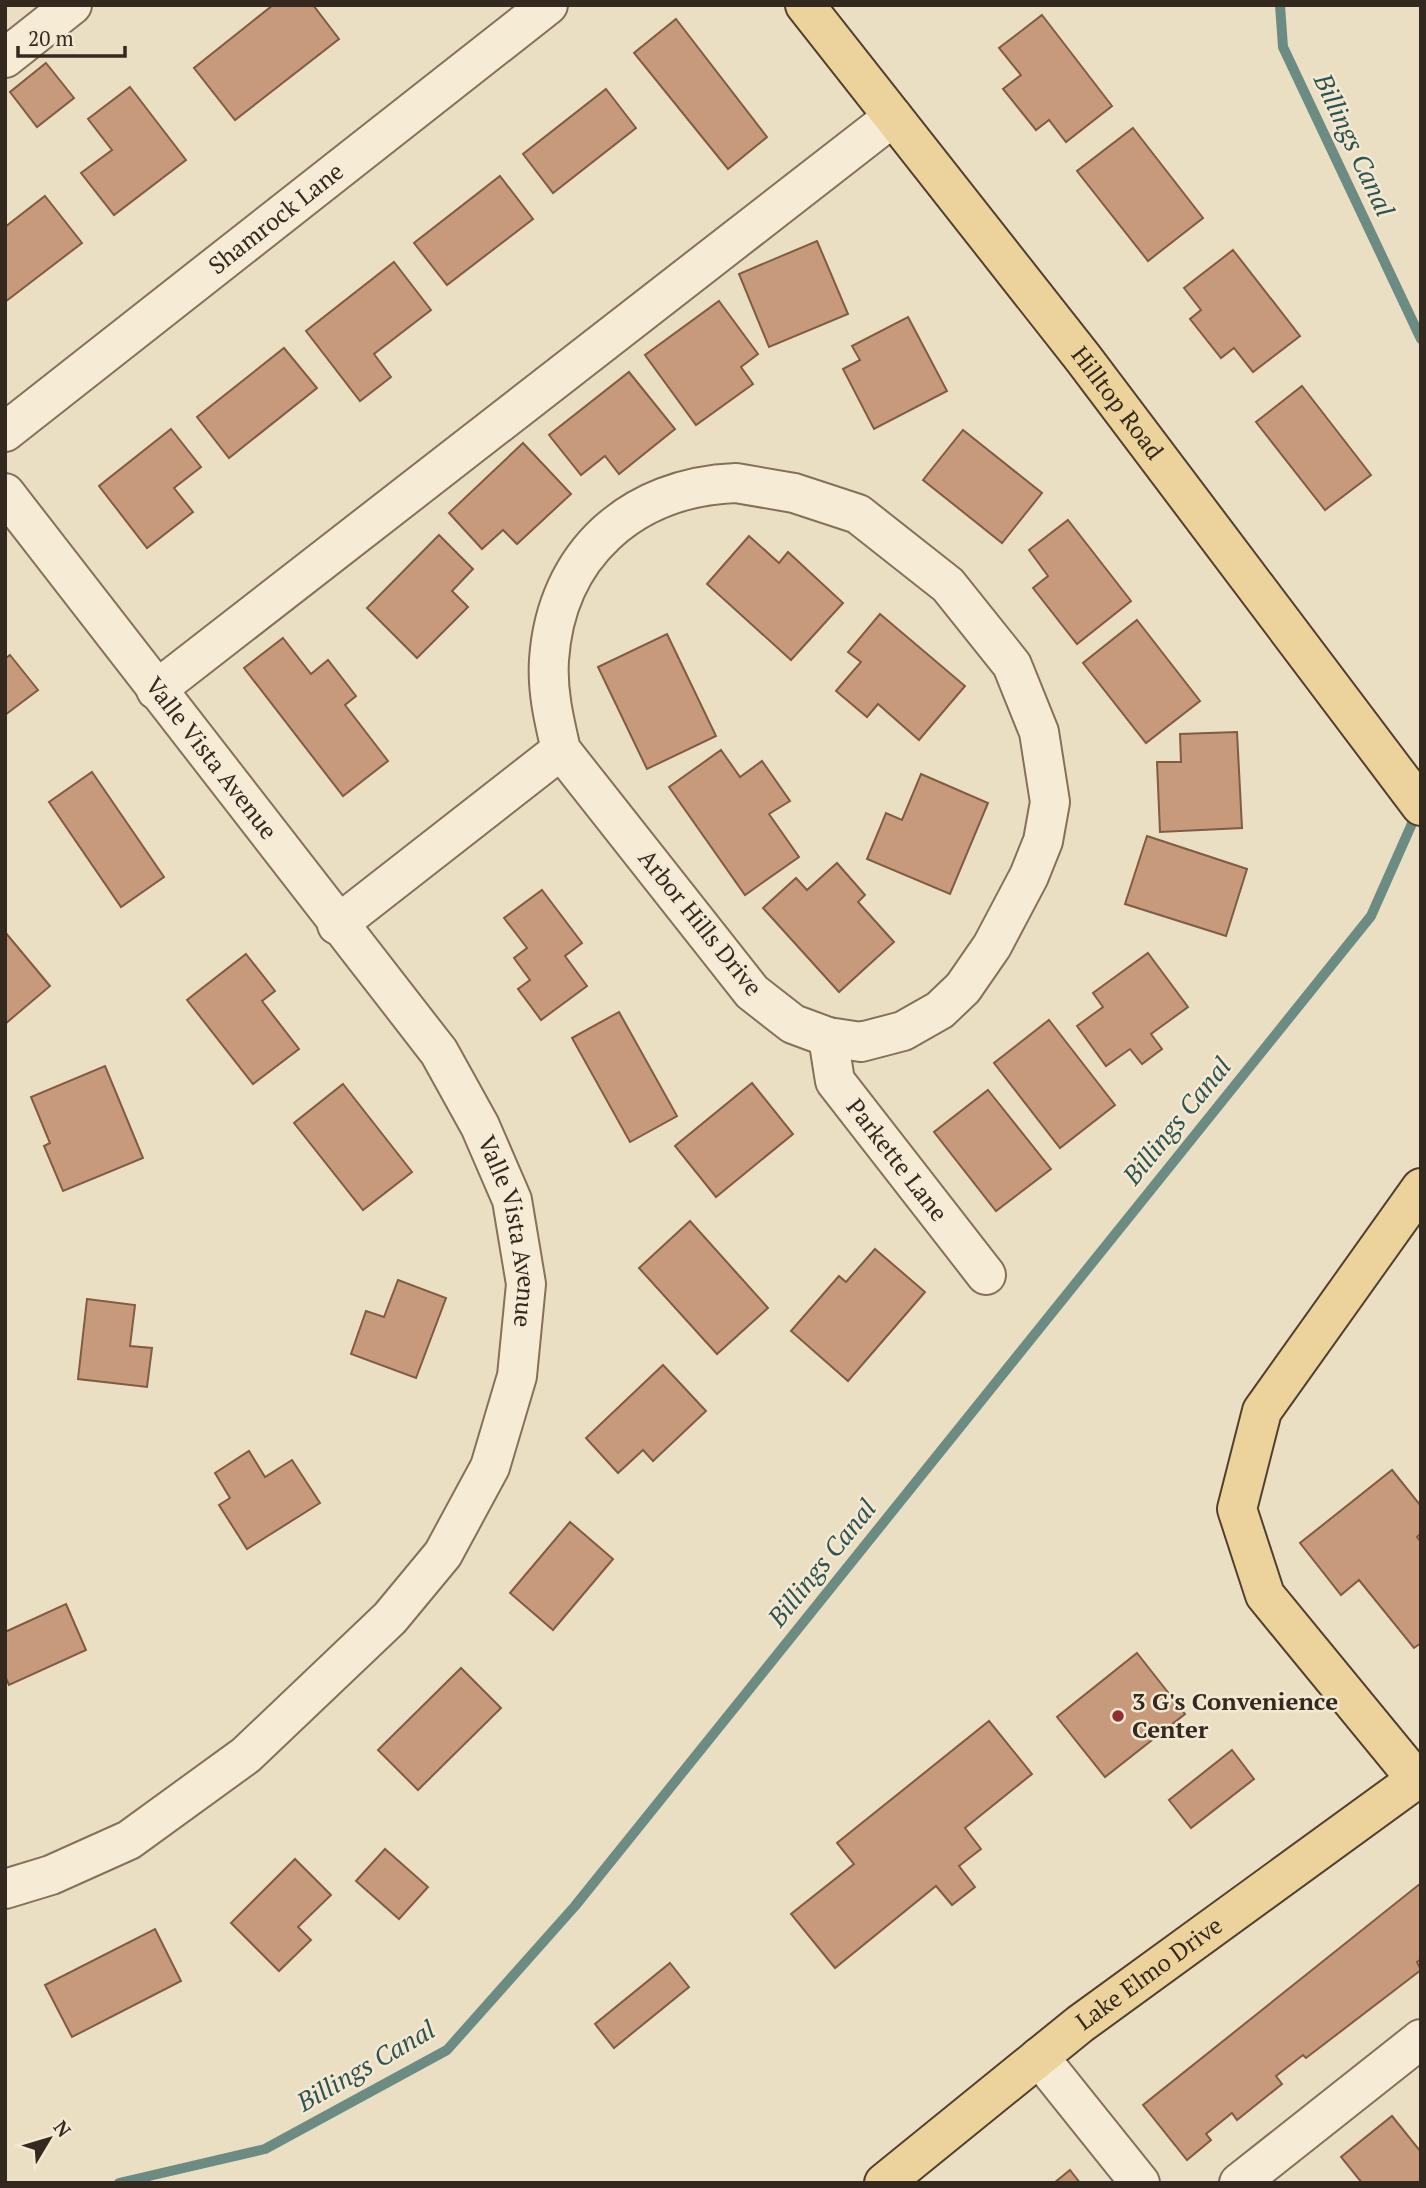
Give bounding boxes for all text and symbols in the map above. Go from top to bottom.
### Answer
scale bar [18,14,124,58]
text: 20 m [28,24,74,52]
water label: Billings Canal [1306,67,1403,222]
street label: Shamrock Lane [201,155,350,281]
street label: Hilltop Road [1065,339,1171,466]
street label: Valle Vista Avenue [139,670,285,846]
street label: Arbor Hills Drive [632,843,770,1002]
water label: Billings Canal [1114,1049,1238,1192]
street label: Parkette Lane [840,1092,955,1228]
street label: Valle Vista Avenue [471,1130,543,1329]
water label: Billings Canal [759,1491,883,1634]
place label: 3 G's Convenience Center [1132,1685,1338,1745]
marker: 3 G's Convenience Center [1110,1708,1126,1724]
street label: Lake Elmo Drive [1069,1909,1228,2037]
water label: Billings Canal [289,2011,441,2119]
north arrow [14,2104,84,2174]
text: N [49,2115,77,2142]

